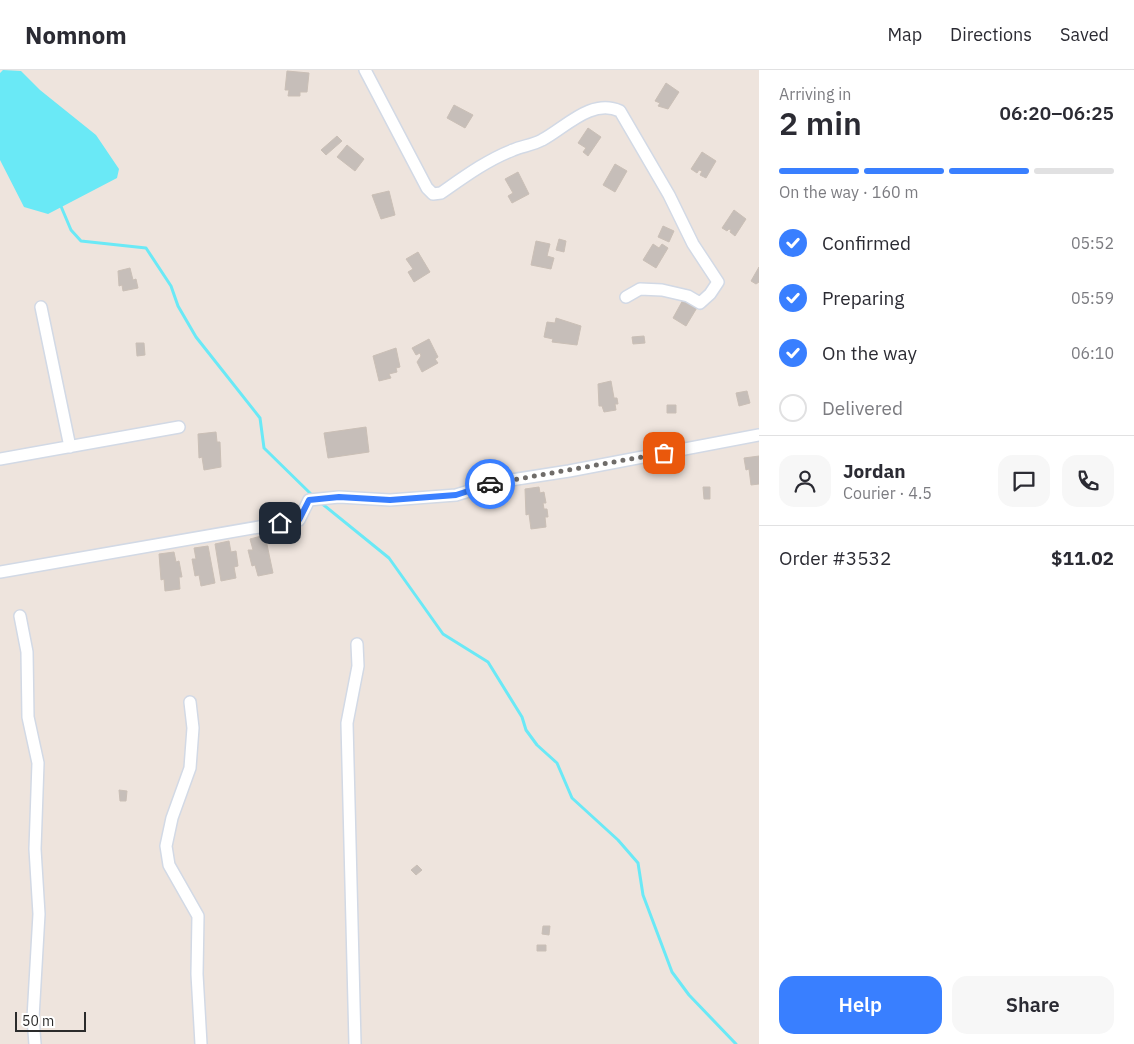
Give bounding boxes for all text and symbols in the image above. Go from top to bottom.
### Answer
text: Nomnom [25,19,127,51]
text: Map [887,23,922,46]
text: Directions [950,23,1032,46]
text: Saved [1060,23,1109,46]
text: Arriving in [779,84,851,104]
text: 06:20–06:25 [1000,101,1114,125]
text: 2 min [779,102,862,144]
text: On the way · 160 m [779,182,918,202]
icon: check [779,229,807,257]
text: Confirmed [822,231,911,255]
text: 05:52 [1071,233,1114,253]
icon: check [779,284,807,312]
text: Preparing [822,286,904,310]
text: 05:59 [1071,288,1114,308]
icon: check [779,339,807,367]
text: On the way [822,341,917,365]
text: 06:10 [1071,343,1114,363]
text: Delivered [822,396,903,420]
pin [643,432,685,474]
icon: bag [650,439,678,467]
button: person [779,455,831,507]
button: chat [998,455,1050,507]
button: phone [1062,455,1114,507]
courier [465,459,515,509]
text: Jordan [843,459,906,483]
icon: car [476,470,504,498]
text: Courier · 4.5 [843,483,932,503]
pin [259,502,301,544]
icon: home [266,509,294,537]
text: Order #3532 [779,546,891,570]
text: $11.02 [1051,546,1114,570]
button: Help [779,976,942,1034]
button: Share [952,976,1114,1034]
scale bar [15,1009,86,1032]
text: 50 m [22,1012,54,1030]

